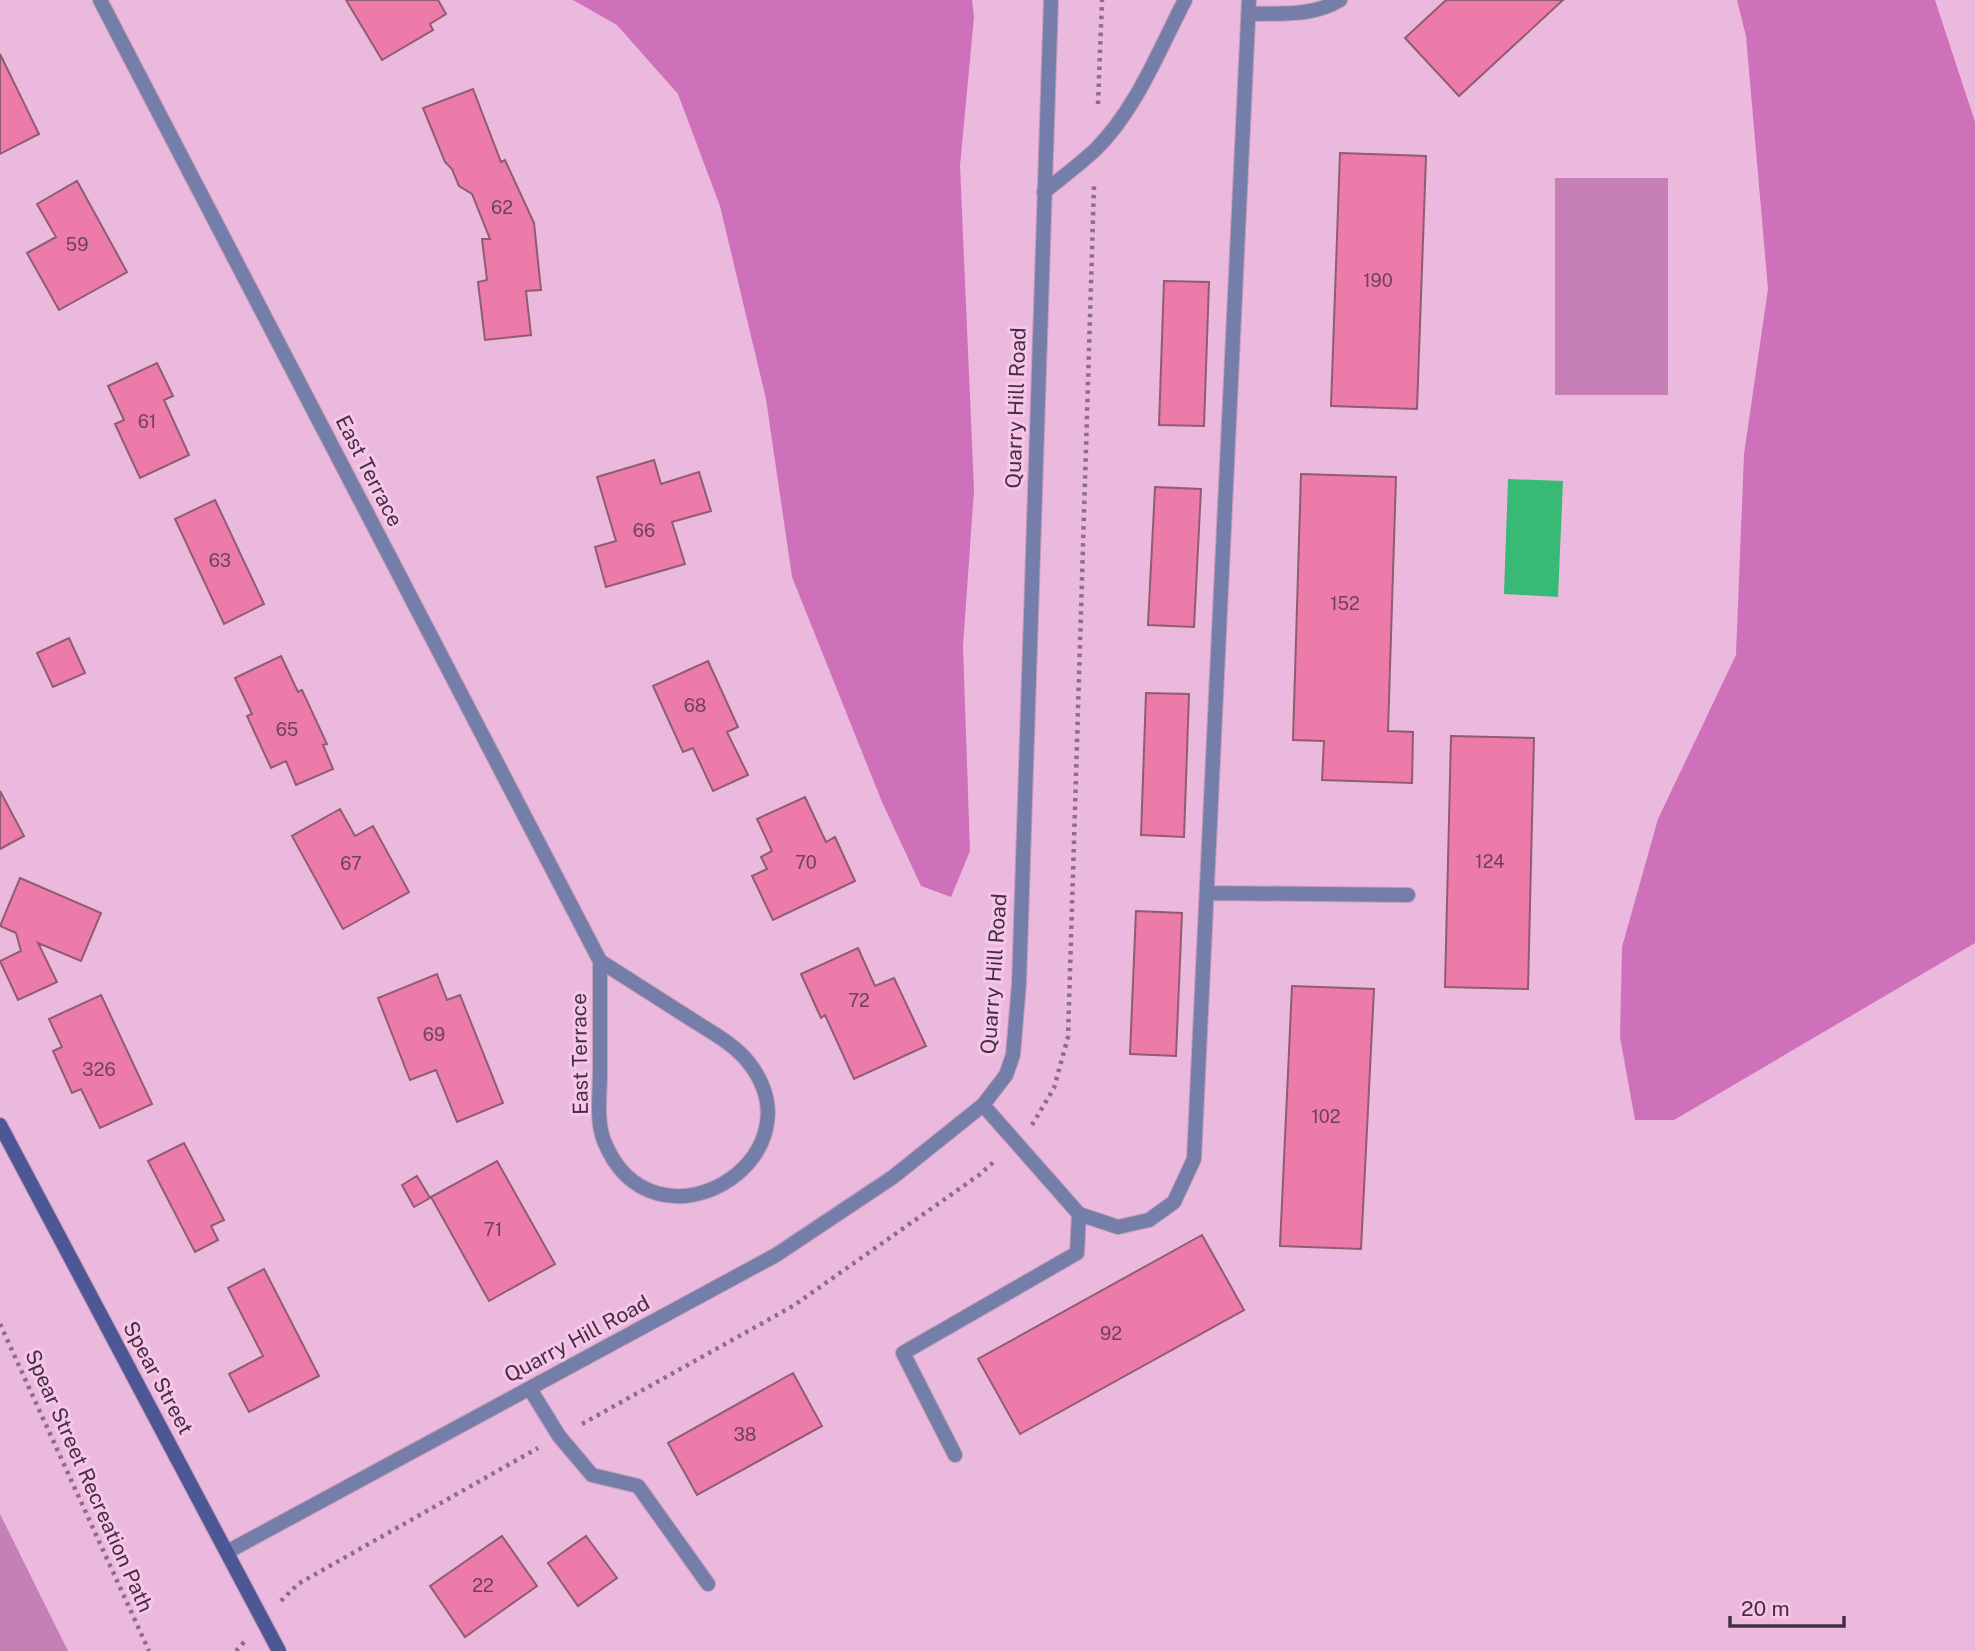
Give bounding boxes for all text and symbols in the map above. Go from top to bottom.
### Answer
house number: 62 [491,197,513,218]
house number: 59 [66,234,88,255]
house number: 190 [1363,270,1393,291]
street label: Quarry Hill Road [1000,327,1031,489]
house number: 61 [138,411,156,432]
street label: East Terrace [331,411,408,531]
house number: 66 [633,520,655,541]
house number: 63 [209,550,231,571]
house number: 152 [1330,593,1360,614]
house number: 68 [684,695,706,716]
house number: 65 [276,719,298,740]
house number: 124 [1475,851,1505,872]
house number: 70 [795,852,817,873]
house number: 67 [340,853,362,874]
street label: Quarry Hill Road [975,893,1012,1055]
house number: 72 [848,990,870,1011]
street label: East Terrace [566,993,593,1115]
house number: 69 [423,1024,445,1045]
house number: 326 [82,1059,116,1080]
house number: 102 [1311,1106,1341,1127]
house number: 71 [484,1219,502,1240]
street label: Quarry Hill Road [500,1290,654,1387]
street label: Spear Street [118,1317,199,1439]
house number: 92 [1100,1323,1122,1344]
street label: Spear Street Recreation Path [20,1346,159,1616]
house number: 38 [734,1424,756,1445]
house number: 22 [472,1575,494,1596]
scale bar [1730,1584,1844,1628]
text: 20 m [1741,1596,1790,1621]

